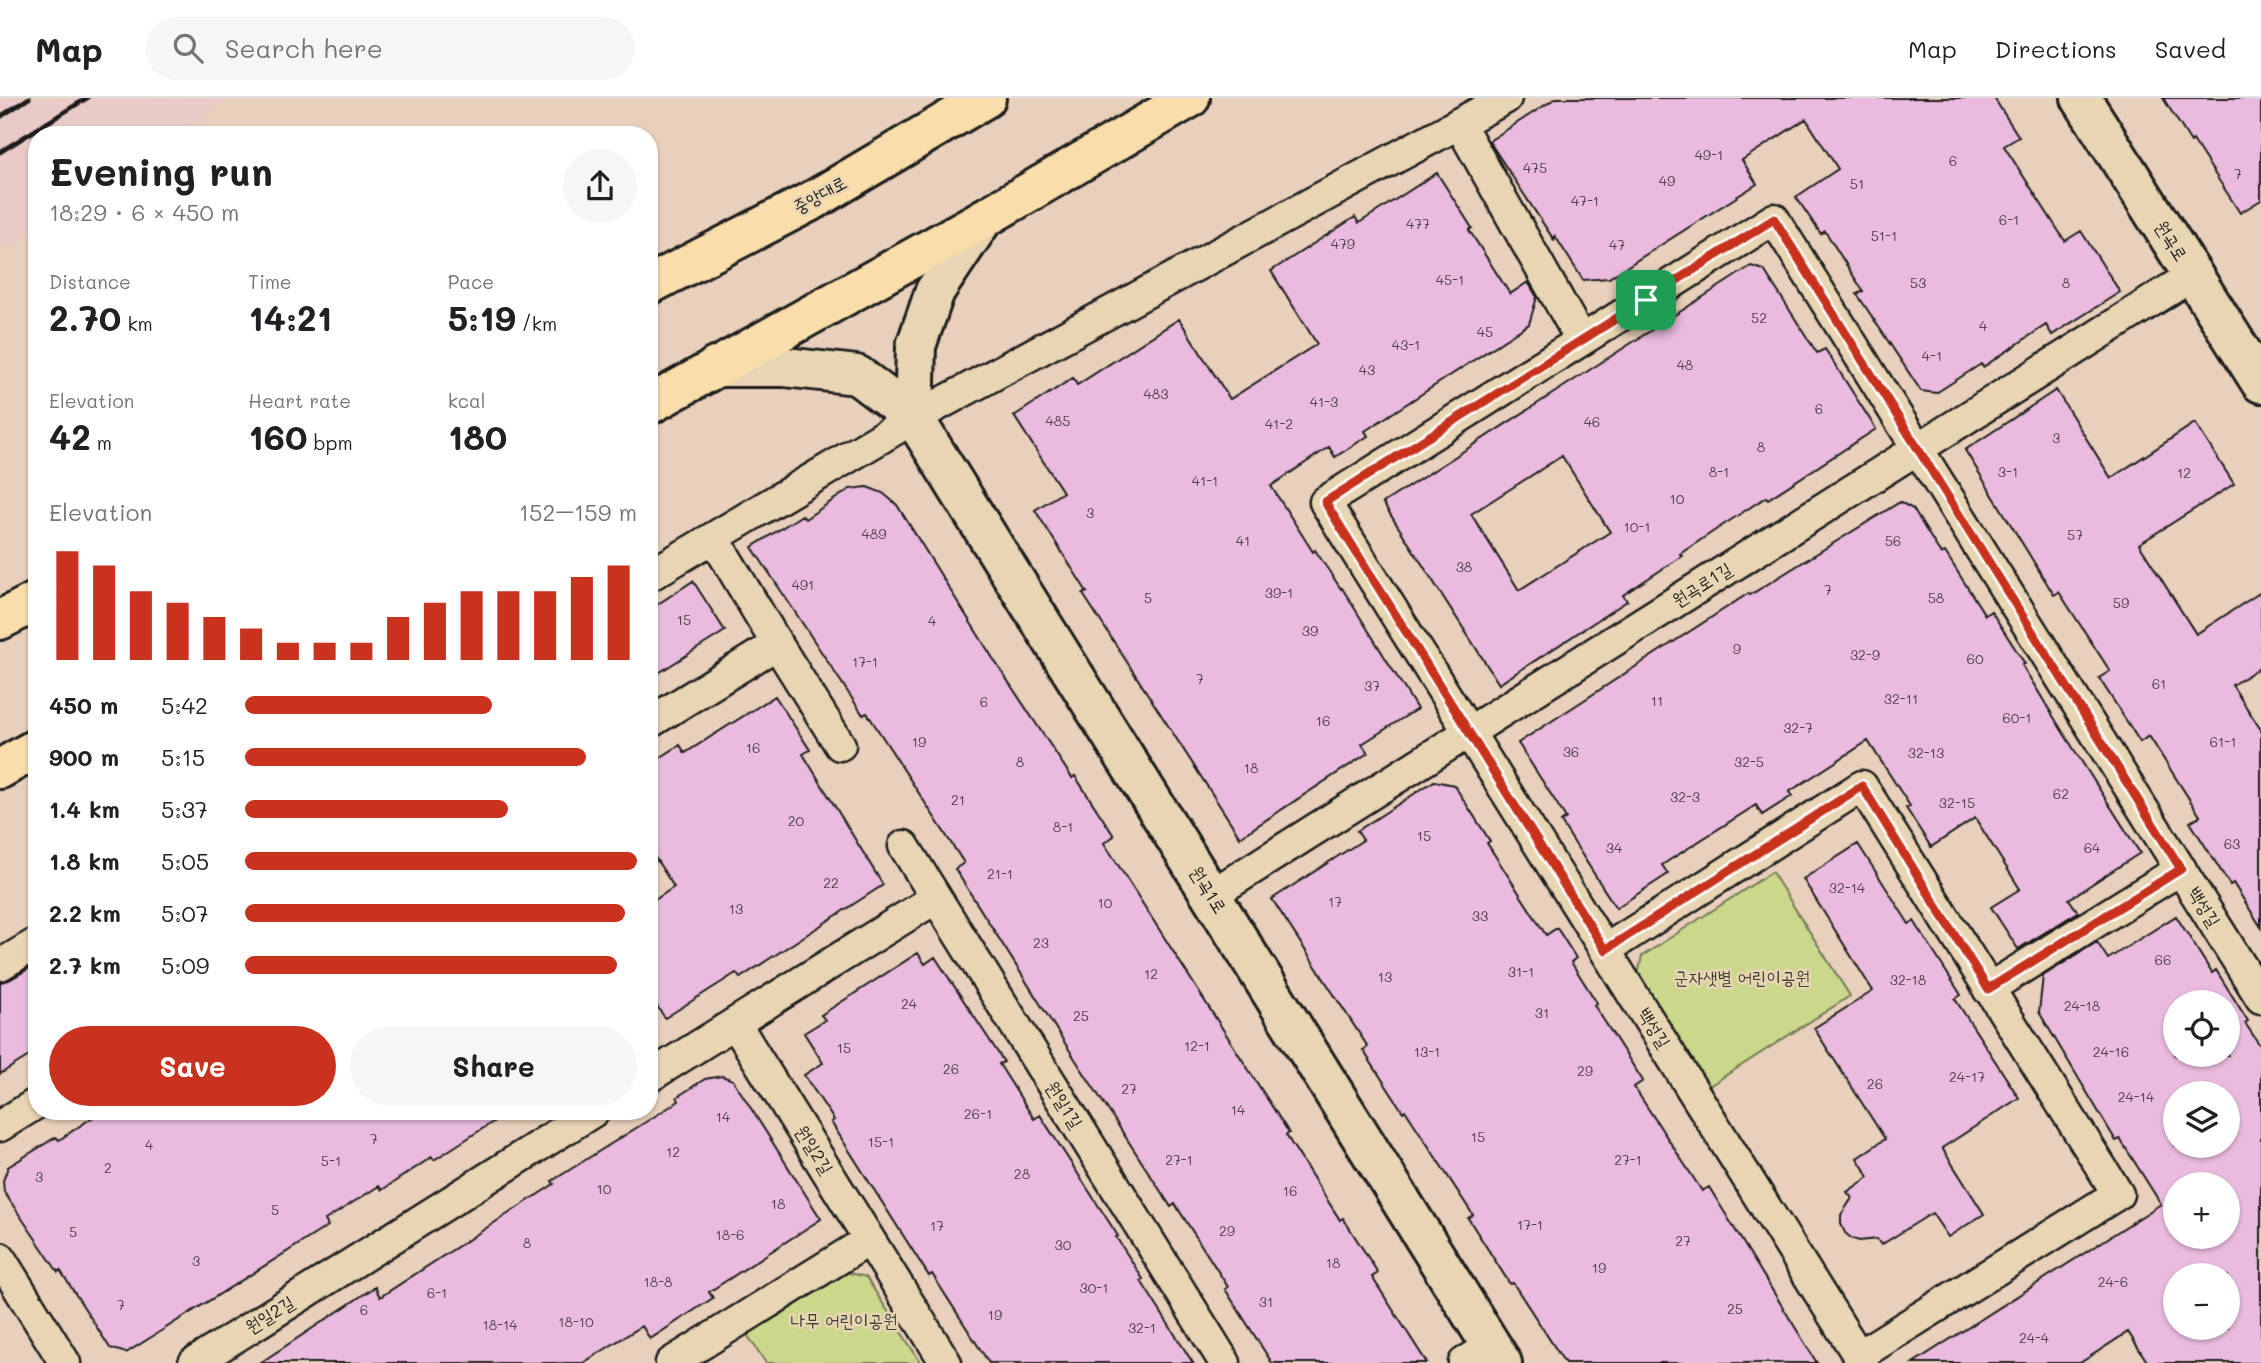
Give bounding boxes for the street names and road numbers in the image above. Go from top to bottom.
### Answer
street label: 중앙대로 [788,170,851,219]
street label: 원곡로 [2150,216,2194,265]
street label: 원곡로1길 [1667,556,1736,612]
street label: 원곡1로 [1185,861,1233,918]
street label: 백성길 [2183,882,2227,932]
street label: 백성길 [1633,1003,1677,1053]
street label: 원일1길 [1041,1076,1089,1133]
street label: 원일2길 [791,1120,839,1179]
street label: 원일2길 [240,1290,299,1338]

